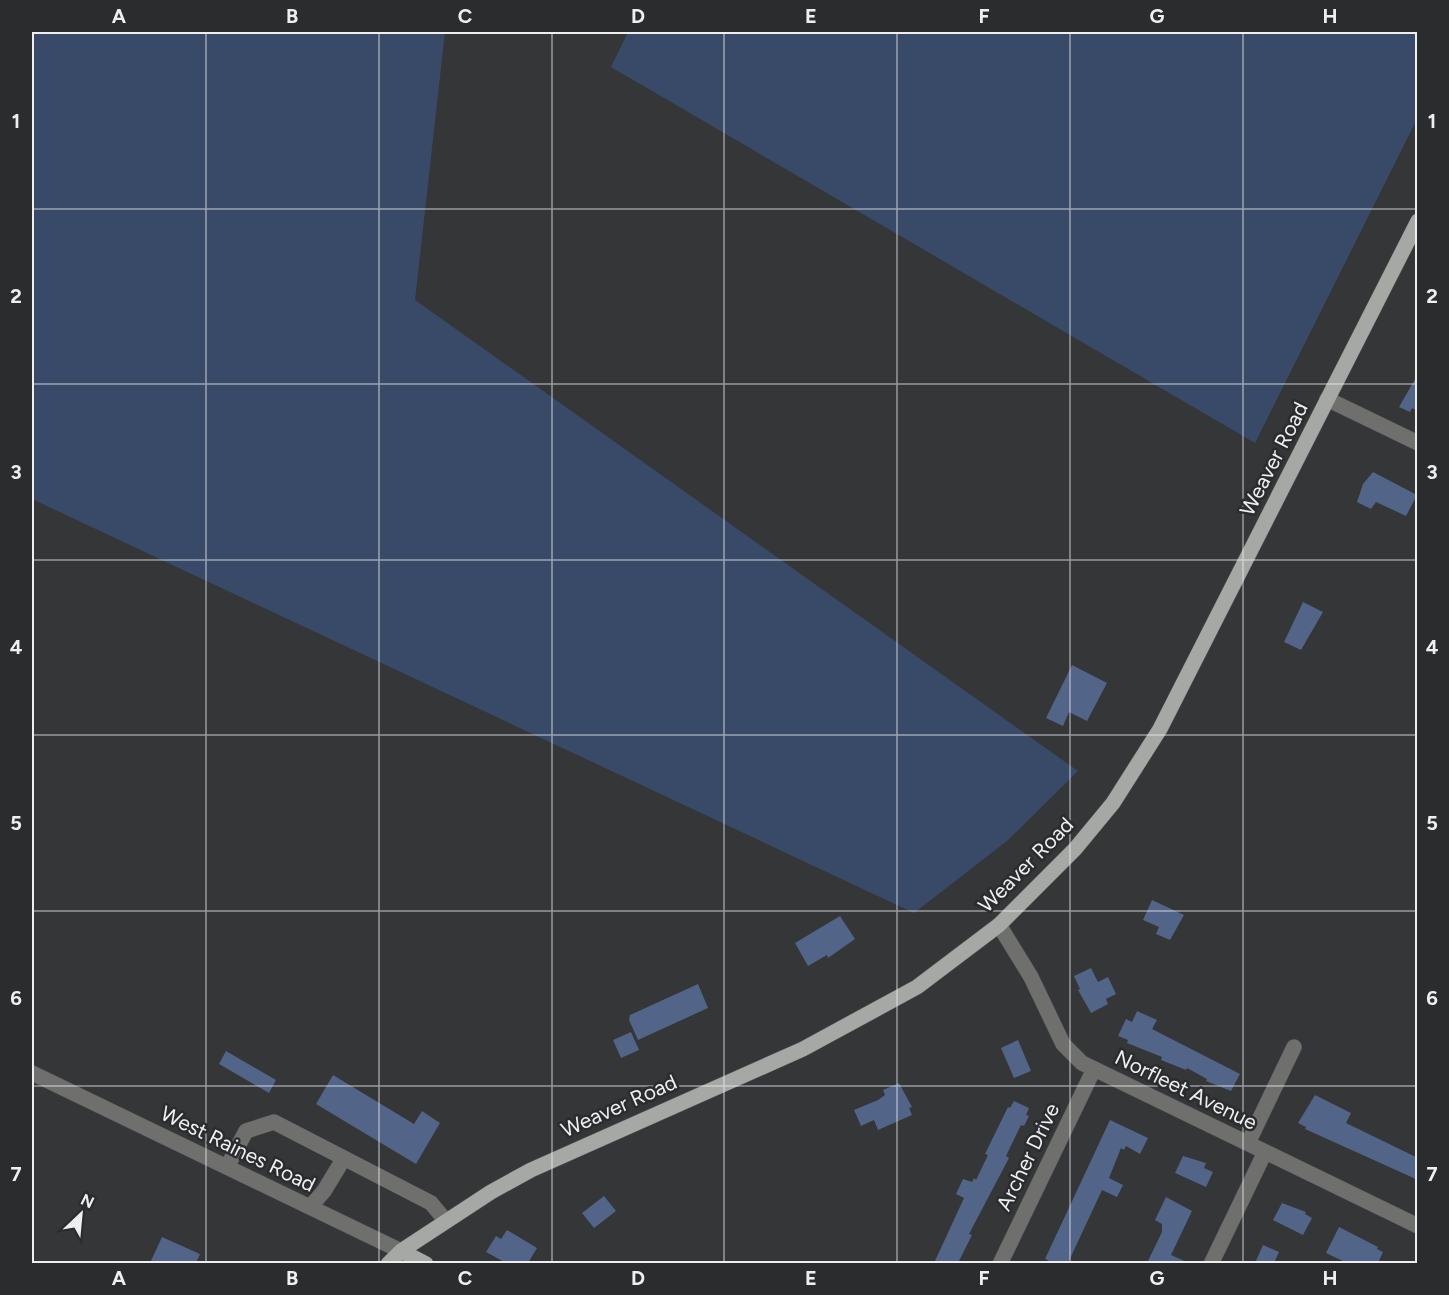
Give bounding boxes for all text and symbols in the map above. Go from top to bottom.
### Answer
text: A [112,4,127,28]
text: B [286,4,298,28]
text: C [458,4,472,28]
text: D [631,4,645,28]
text: E [805,4,817,28]
text: F [978,4,990,28]
text: G [1150,4,1165,28]
text: H [1323,4,1338,28]
text: 1 [12,109,20,133]
text: 1 [1428,109,1436,133]
text: 2 [10,284,22,308]
text: 2 [1426,284,1438,308]
street label: Weaver Road [1234,398,1313,520]
text: 3 [10,460,22,484]
text: 3 [1426,460,1438,484]
text: 4 [10,635,23,659]
text: 4 [1426,635,1439,659]
text: 5 [10,811,22,835]
text: 5 [1426,811,1438,835]
street label: Weaver Road [973,812,1078,917]
text: 6 [10,986,22,1010]
text: 6 [1426,986,1438,1010]
street label: Norfleet Avenue [1111,1044,1261,1135]
street label: Weaver Road [557,1069,681,1142]
street label: Archer Drive [991,1099,1064,1215]
street label: West Raines Road [157,1100,320,1197]
text: 7 [10,1162,22,1186]
text: 7 [1426,1162,1438,1186]
north arrow [51,1184,111,1244]
text: N [78,1190,97,1212]
text: A [112,1266,127,1290]
text: B [286,1266,298,1290]
text: C [458,1266,472,1290]
text: D [631,1266,645,1290]
text: E [805,1266,817,1290]
text: F [978,1266,990,1290]
text: G [1150,1266,1165,1290]
text: H [1323,1266,1338,1290]

